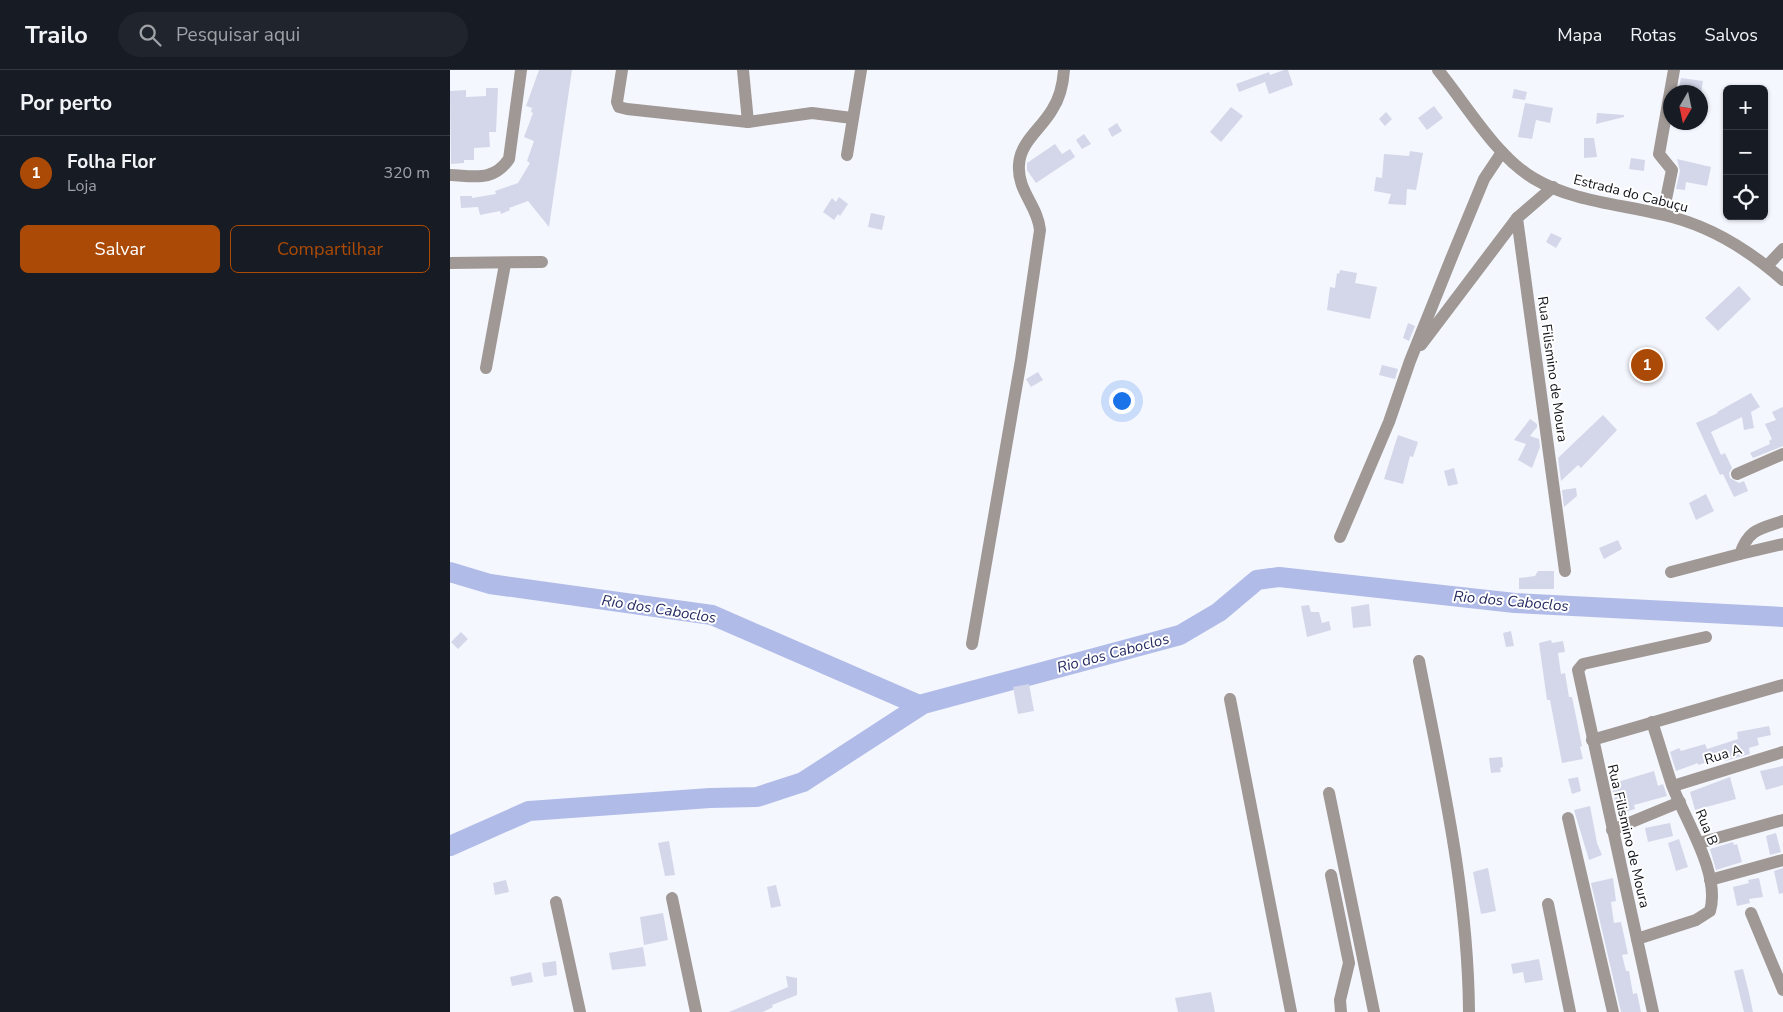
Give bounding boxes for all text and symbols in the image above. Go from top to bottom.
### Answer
search box [118,12,468,57]
text: Trailo [25,19,88,51]
icon: search [136,21,164,49]
text: Pesquisar aqui [176,22,300,48]
text: Mapa [1557,23,1602,47]
text: Rotas [1630,23,1676,47]
text: Salvos [1704,23,1758,47]
north arrow [1663,85,1708,130]
map controls [1723,85,1768,220]
button: + [1723,85,1768,130]
text: Por perto [20,89,112,117]
button: − [1723,130,1768,175]
text: Folha Flor [67,149,156,175]
text: 1 [31,162,41,184]
text: 320 m [383,162,430,184]
street label: Estrada do Cabuçu [1571,170,1690,217]
text: Loja [67,175,97,197]
button: locate [1723,175,1768,220]
button: Salvar [20,225,220,273]
button: Compartilhar [230,225,430,273]
street label: Rua Filismino de Moura [1533,295,1572,443]
pin: 1 [1631,346,1663,384]
your location [1109,388,1135,414]
water label: Rio dos Caboclos [1453,586,1569,616]
water label: Rio dos Caboclos [600,590,718,628]
water label: Rio dos Caboclos [1055,628,1171,678]
street label: Rua A [1702,740,1744,769]
street label: Rua Filismino de Moura [1603,762,1654,910]
street label: Rua B [1691,806,1722,848]

